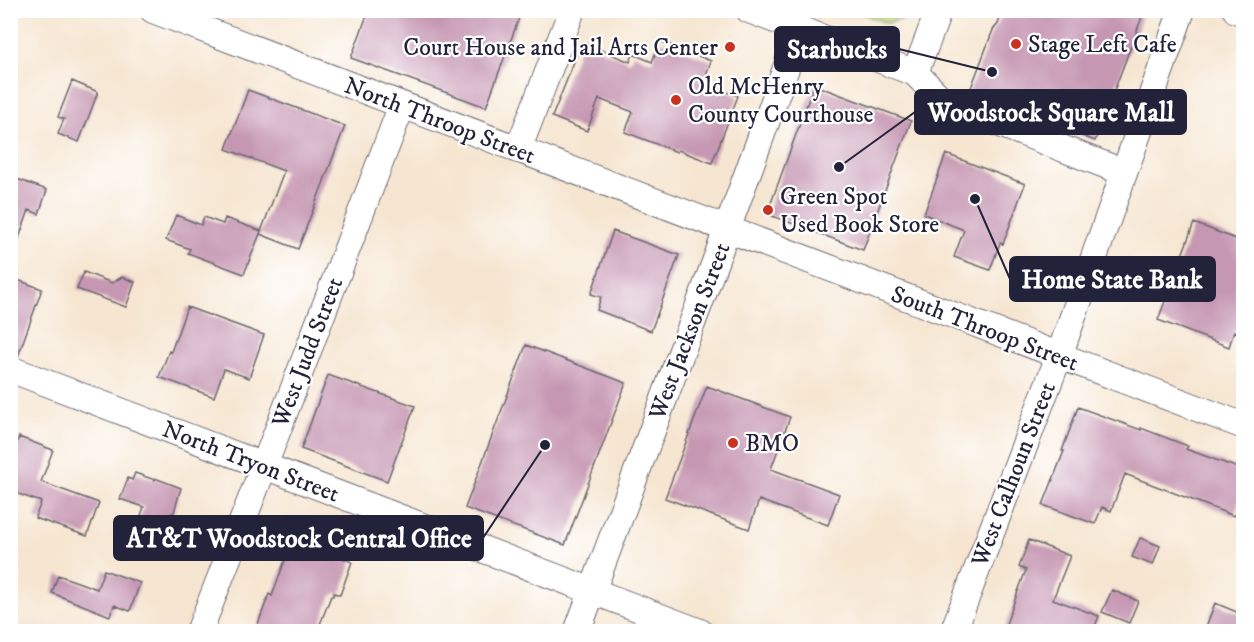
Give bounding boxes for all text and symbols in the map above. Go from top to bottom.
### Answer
callout: Starbucks [775,27,899,71]
place label: Stage Left Cafe [1028,30,1177,60]
place label: Court House and Jail Arts Center [403,33,718,63]
text: Starbucks [787,34,887,67]
marker: Stage Left Cafe [1009,37,1023,51]
marker: Court House and Jail Arts Center [723,40,737,54]
street label: North Throop Street [340,71,540,171]
place label: Old McHenry County Courthouse [688,72,873,130]
callout: Woodstock Square Mall [915,90,1186,134]
marker: Old McHenry County Courthouse [669,93,683,107]
text: Woodstock Square Mall [927,97,1176,130]
place label: Green Spot Used Book Store [780,182,939,240]
marker: Green Spot Used Book Store [761,203,775,217]
street label: West Jackson Street [642,238,738,425]
callout: Home State Bank [1010,257,1215,301]
text: Home State Bank [1021,264,1204,297]
street label: West Judd Street [265,273,350,433]
street label: South Throop Street [887,279,1083,379]
street label: West Calhoun Street [965,378,1063,572]
street label: North Tryon Street [158,414,344,510]
place label: BMO [745,429,799,459]
marker: BMO [726,436,740,450]
callout: AT&T Woodstock Central Office [114,516,483,560]
text: AT&T Woodstock Central Office [125,523,472,556]

